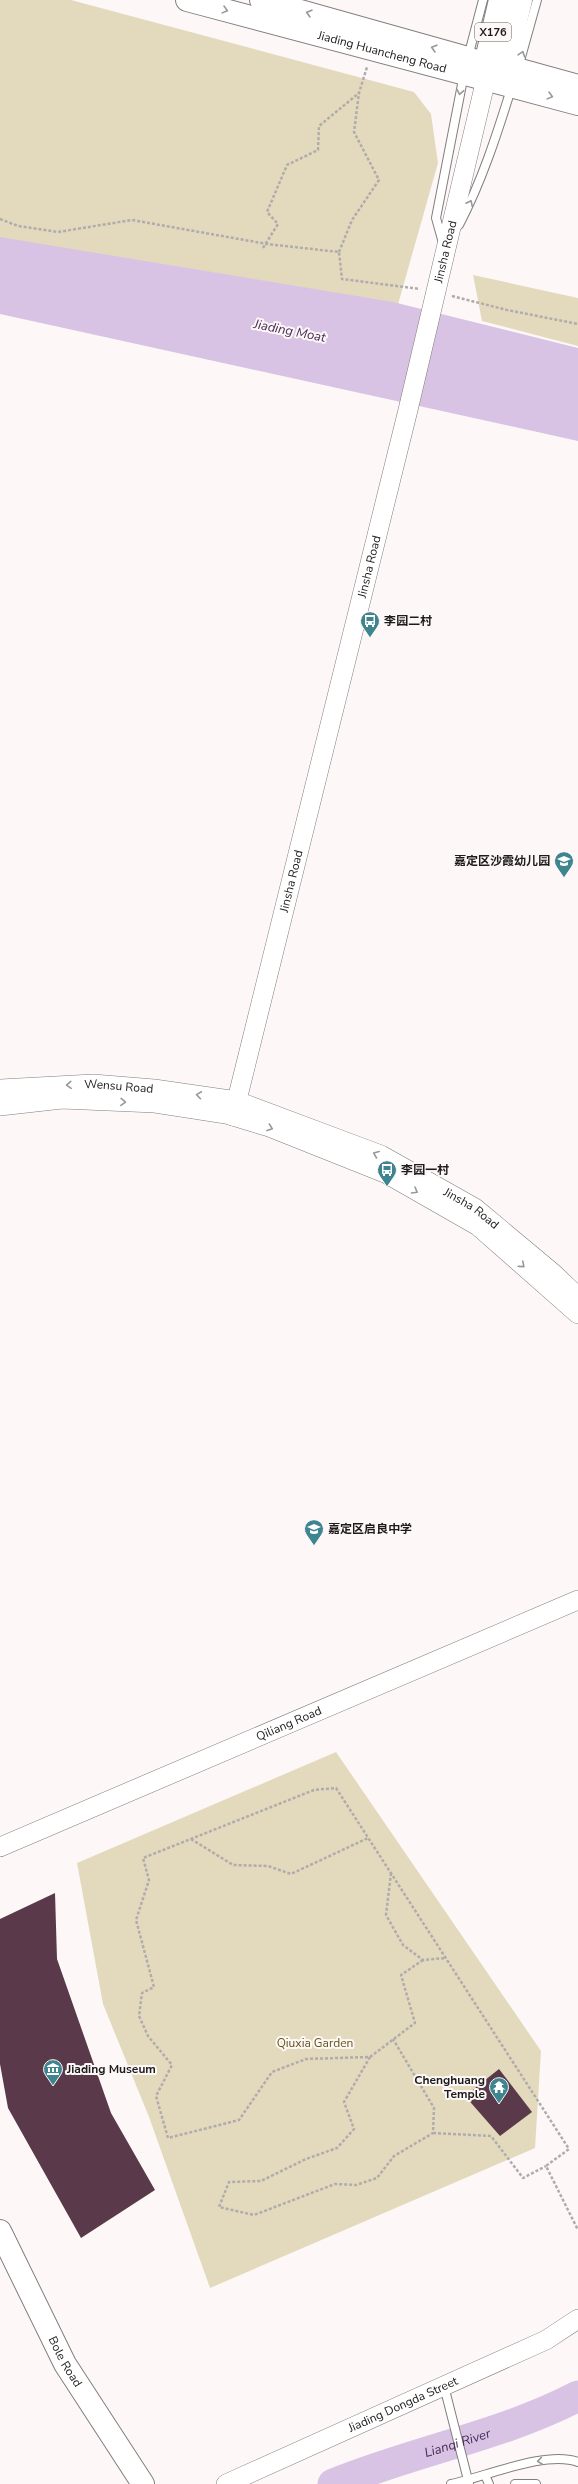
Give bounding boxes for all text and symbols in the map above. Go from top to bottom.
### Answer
one-way arrow [221,5,228,14]
one-way arrow [306,10,312,18]
road number: X176 [475,23,511,41]
street label: Jiading Huancheng Road [315,27,448,77]
one-way arrow [431,44,438,53]
one-way arrow [517,51,526,58]
one-way arrow [456,89,465,95]
one-way arrow [547,91,554,100]
one-way arrow [465,200,473,208]
street label: Jinsha Road [430,219,460,285]
water label: Jiading Moat [251,315,328,347]
street label: Jinsha Road [354,534,385,600]
bus stop icon: 李园二村 [359,610,381,638]
place label: 李园二村 [384,613,432,629]
street label: Jinsha Road [276,848,307,915]
school or university icon: 嘉定区沙霞幼儿园 [553,850,575,878]
place label: 嘉定区沙霞幼儿园 [454,853,550,869]
street label: Wensu Road [84,1076,154,1097]
one-way arrow [66,1081,72,1089]
one-way arrow [196,1091,202,1100]
one-way arrow [120,1097,126,1106]
one-way arrow [267,1124,274,1132]
one-way arrow [373,1150,380,1158]
bus stop icon: 李园一村 [376,1159,398,1187]
place label: 李园一村 [401,1162,449,1178]
street label: Jinsha Road [440,1184,502,1233]
one-way arrow [411,1186,418,1193]
one-way arrow [517,1260,524,1267]
school or university icon: 嘉定区启良中学 [303,1518,325,1546]
place label: 嘉定区启良中学 [328,1521,412,1537]
street label: Qiliang Road [254,1703,324,1745]
park label: Qiuxia Garden [277,2035,353,2051]
museum icon: Jiading Museum [42,2058,64,2086]
place label: Jiading Museum [66,2061,156,2077]
place label: Chenghuang Temple [414,2072,485,2102]
temple icon: Chenghuang Temple [488,2076,510,2104]
street label: Bole Road [45,2334,86,2390]
street label: Jiading Dongda Street [345,2372,461,2436]
water label: Lianqi River [422,2424,493,2462]
one-way arrow [537,2456,543,2465]

